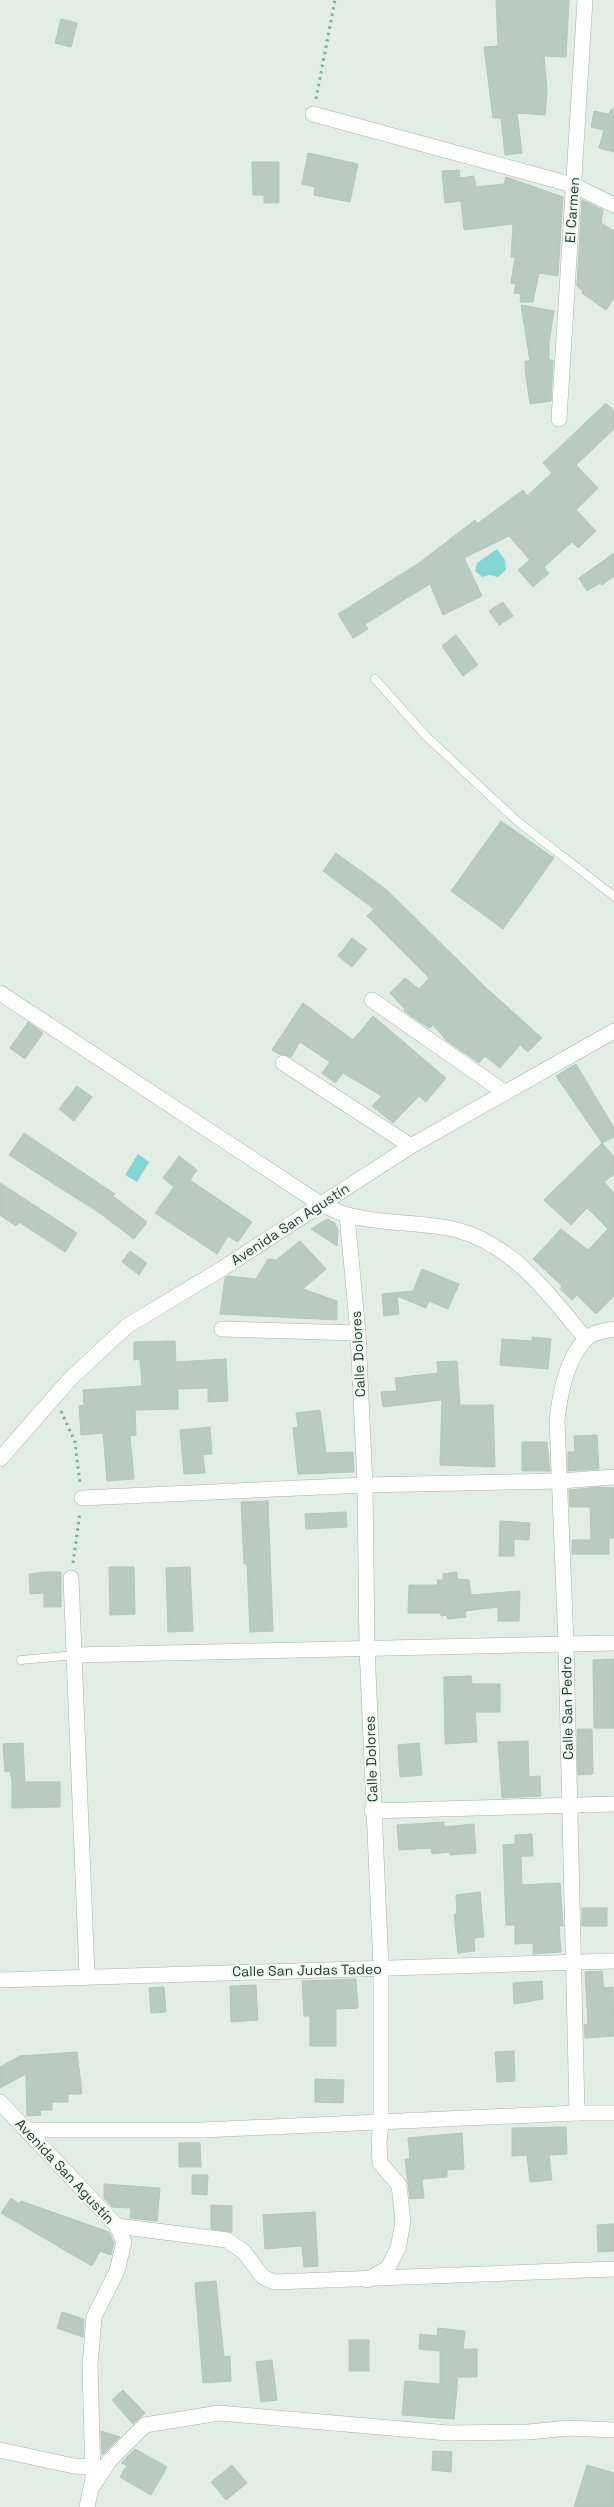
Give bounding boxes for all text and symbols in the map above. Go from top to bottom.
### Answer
street label: El Carmen [561,176,583,244]
street label: Avenida San Agustín [227,1179,353,1269]
street label: Calle Dolores [347,1310,369,1398]
street label: Calle San Pedro [557,1656,577,1760]
street label: Calle Dolores [360,1715,382,1803]
street label: Calle San Judas Tadeo [232,1960,382,1980]
street label: Avenida San Agustín [12,2115,118,2227]

